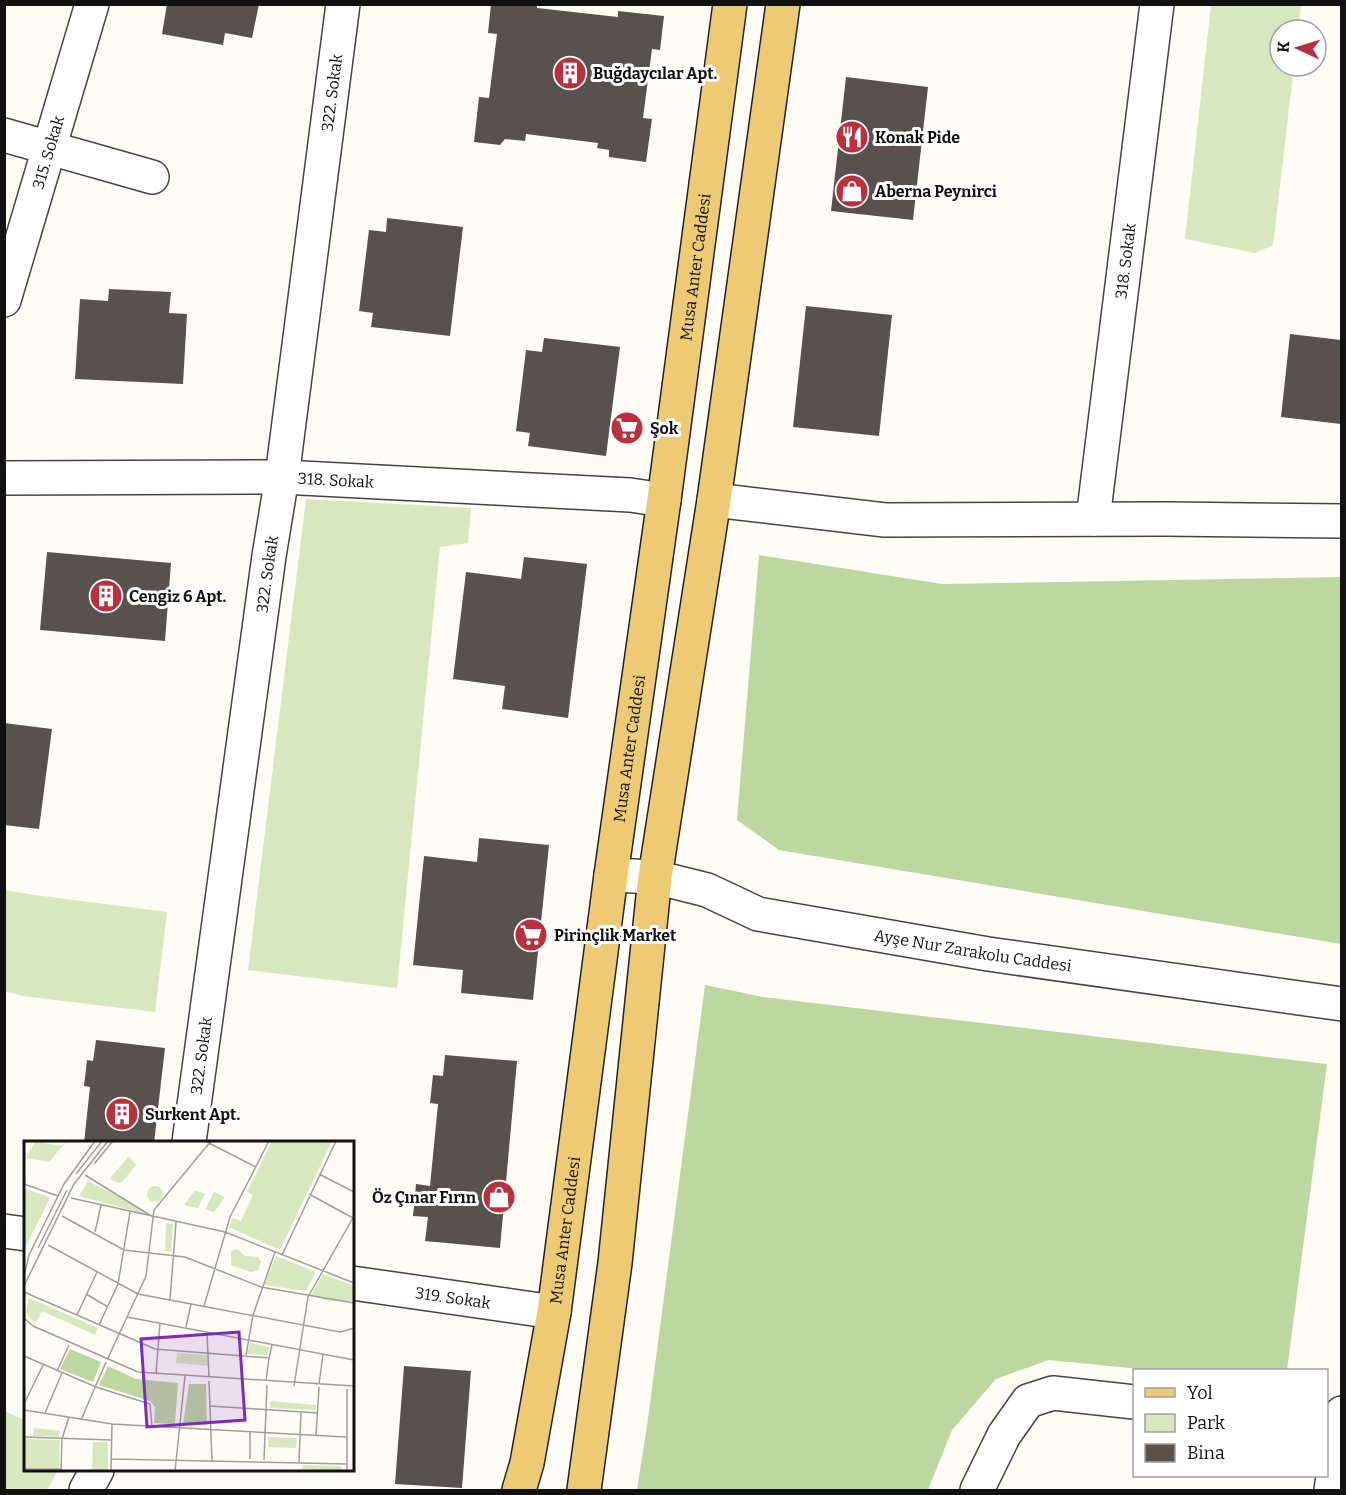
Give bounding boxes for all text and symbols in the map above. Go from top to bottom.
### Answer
north arrow [1268,18,1328,78]
text: K [1274,40,1293,53]
street label: 322. Sokak [318,53,346,133]
building icon: Buğdaycılar Apt. [552,55,588,91]
place label: Buğdaycılar Apt. [593,64,718,83]
street label: 315. Sokak [28,114,68,191]
restaurant icon: Konak Pide [834,119,870,155]
place label: Konak Pide [875,128,960,147]
shop icon: Aberna Peynirci [834,173,870,209]
place label: Aberna Peynirci [875,182,997,201]
street label: Musa Anter Caddesi [676,192,715,342]
street label: 318. Sokak [1111,222,1140,300]
supermarket icon: Şok [609,410,645,446]
place label: Şok [650,419,679,438]
street label: 318. Sokak [297,469,374,492]
street label: 322. Sokak [252,534,282,614]
building icon: Cengiz 6 Apt. [88,578,124,614]
place label: Cengiz 6 Apt. [129,587,227,606]
street label: Musa Anter Caddesi [610,673,649,823]
supermarket icon: Pirinçlik Market [513,917,549,953]
street label: Ayşe Nur Zarakolu Caddesi [873,925,1073,976]
place label: Pirinçlik Market [554,926,677,945]
street label: 322. Sokak [187,1016,216,1096]
building icon: Surkent Apt. [104,1096,140,1132]
place label: Surkent Apt. [145,1105,240,1124]
inset map [24,1141,354,1471]
street label: Musa Anter Caddesi [546,1155,584,1305]
shop icon: Öz Çınar Fırın [481,1179,517,1215]
place label: Öz Çınar Fırın [372,1188,477,1207]
street label: 319. Sokak [414,1283,492,1313]
legend [1133,1369,1328,1477]
text: Yol [1187,1382,1213,1404]
text: Park [1187,1412,1226,1434]
text: Bina [1187,1442,1225,1464]

